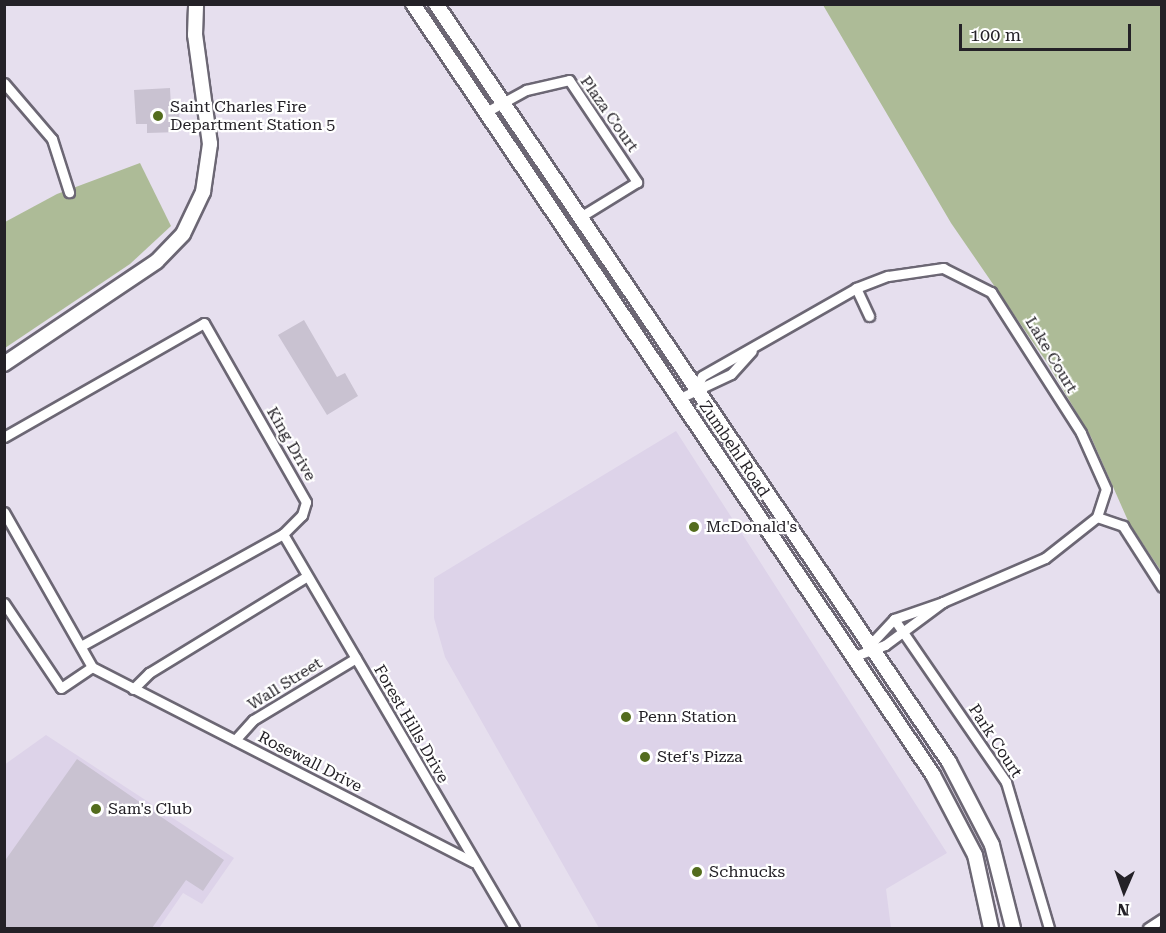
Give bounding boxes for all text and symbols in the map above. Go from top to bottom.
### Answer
scale bar [962,12,1134,50]
text: 100 m [970,24,1021,45]
street label: Plaza Court [576,72,642,156]
place label: Saint Charles Fire Department Station 5 [170,97,335,135]
marker: Saint Charles Fire Department Station 5 [151,109,165,123]
street label: Lake Court [1021,313,1081,397]
street label: Zumbehl Road [695,397,773,501]
street label: King Drive [262,404,320,484]
place label: McDonald's [706,517,797,537]
marker: McDonald's [687,520,701,534]
street label: Wall Street [244,654,326,714]
street label: Forest Hills Drive [369,661,453,787]
street label: Park Court [964,701,1026,781]
place label: Penn Station [638,707,737,727]
marker: Penn Station [619,710,633,724]
street label: Rosewall Drive [255,728,365,796]
place label: Stef's Pizza [657,747,743,767]
marker: Stef's Pizza [638,750,652,764]
place label: Sam's Club [108,799,192,819]
marker: Sam's Club [89,802,103,816]
north arrow [1094,861,1154,921]
place label: Schnucks [709,862,785,882]
marker: Schnucks [690,865,704,879]
text: N [1117,900,1130,919]

